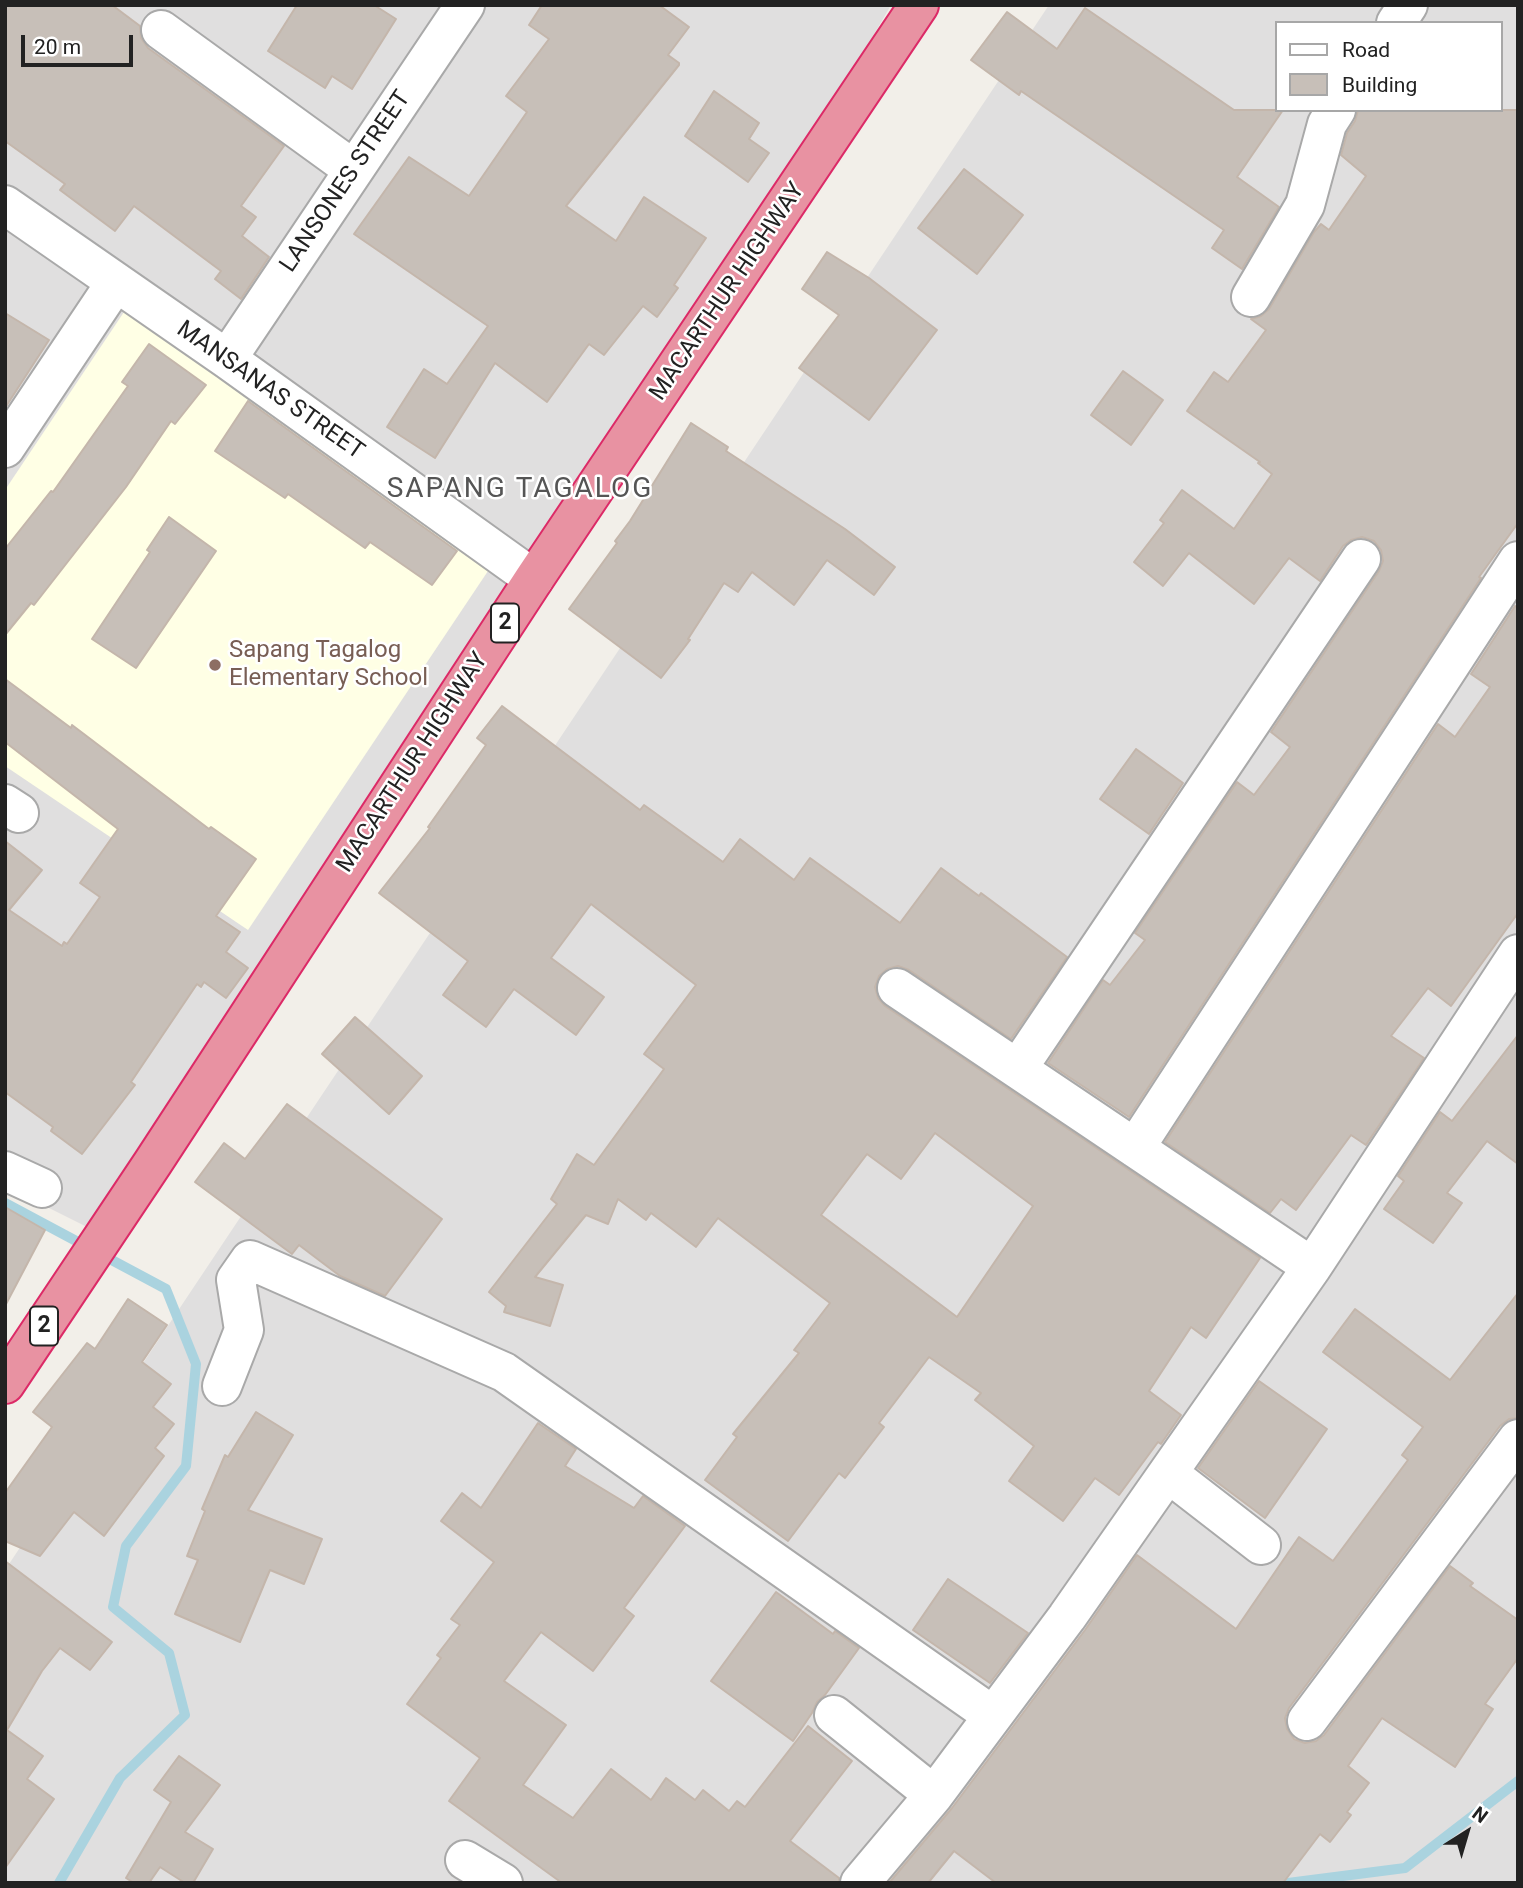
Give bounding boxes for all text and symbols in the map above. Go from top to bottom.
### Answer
scale bar [24,21,136,65]
legend [1274,21,1502,112]
text: 20 m [34,35,81,59]
text: Road [1342,38,1390,62]
text: Building [1342,73,1417,97]
street label: LANSONES STREET [275,86,417,278]
street label: MACARTHUR HIGHWAY [644,178,812,406]
street label: MANSANAS STREET [171,315,369,467]
district label: SAPANG TAGALOG [388,473,652,507]
road number: 2 [491,604,519,642]
place label: Sapang Tagalog Elementary School [229,637,428,693]
street label: MACARTHUR HIGHWAY [331,648,495,878]
marker: Sapang Tagalog Elementary School [207,657,223,673]
road number: 2 [30,1306,58,1345]
north arrow [1432,1797,1502,1867]
text: N [1468,1802,1492,1828]

